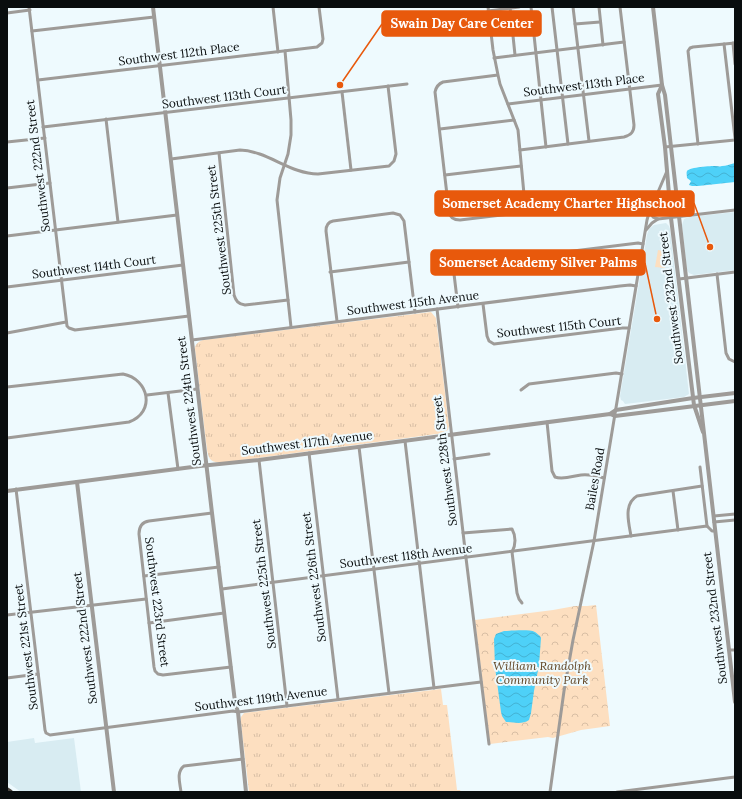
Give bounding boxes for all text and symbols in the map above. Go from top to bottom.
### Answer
callout: Swain Day Care Center [382,11,541,36]
text: Swain Day Care Center [391,15,534,32]
street label: Southwest 112th Place [118,39,241,68]
street label: Southwest 113th Place [522,70,646,99]
street label: Southwest 113th Court [161,81,287,112]
street label: Southwest 222nd Street [22,99,53,233]
street label: Southwest 225th Street [203,164,234,296]
callout: Somerset Academy Charter Highschool [435,191,694,216]
text: Somerset Academy Charter Highschool [442,195,686,212]
street label: Southwest 232nd Street [655,231,686,365]
callout: Somerset Academy Silver Palms [431,250,645,275]
street label: Southwest 114th Court [31,251,157,282]
text: Somerset Academy Silver Palms [439,254,637,271]
street label: Southwest 115th Avenue [346,287,480,318]
street label: Southwest 115th Court [496,312,622,340]
street label: Southwest 224th Street [173,335,204,467]
street label: Southwest 228th Street [429,395,460,527]
street label: Southwest 117th Avenue [240,427,374,458]
street label: Bailes Road [582,446,607,511]
street label: Southwest 226th Street [298,511,329,643]
street label: Southwest 225th Street [248,518,279,650]
street label: Southwest 223rd Street [142,536,173,668]
street label: Southwest 118th Avenue [339,540,473,571]
street label: Southwest 232nd Street [699,551,730,685]
street label: Southwest 222nd Street [69,571,100,705]
street label: Southwest 221st Street [10,583,41,711]
park label: William Randolph Community Park [493,658,591,687]
street label: Southwest 119th Avenue [194,683,329,714]

